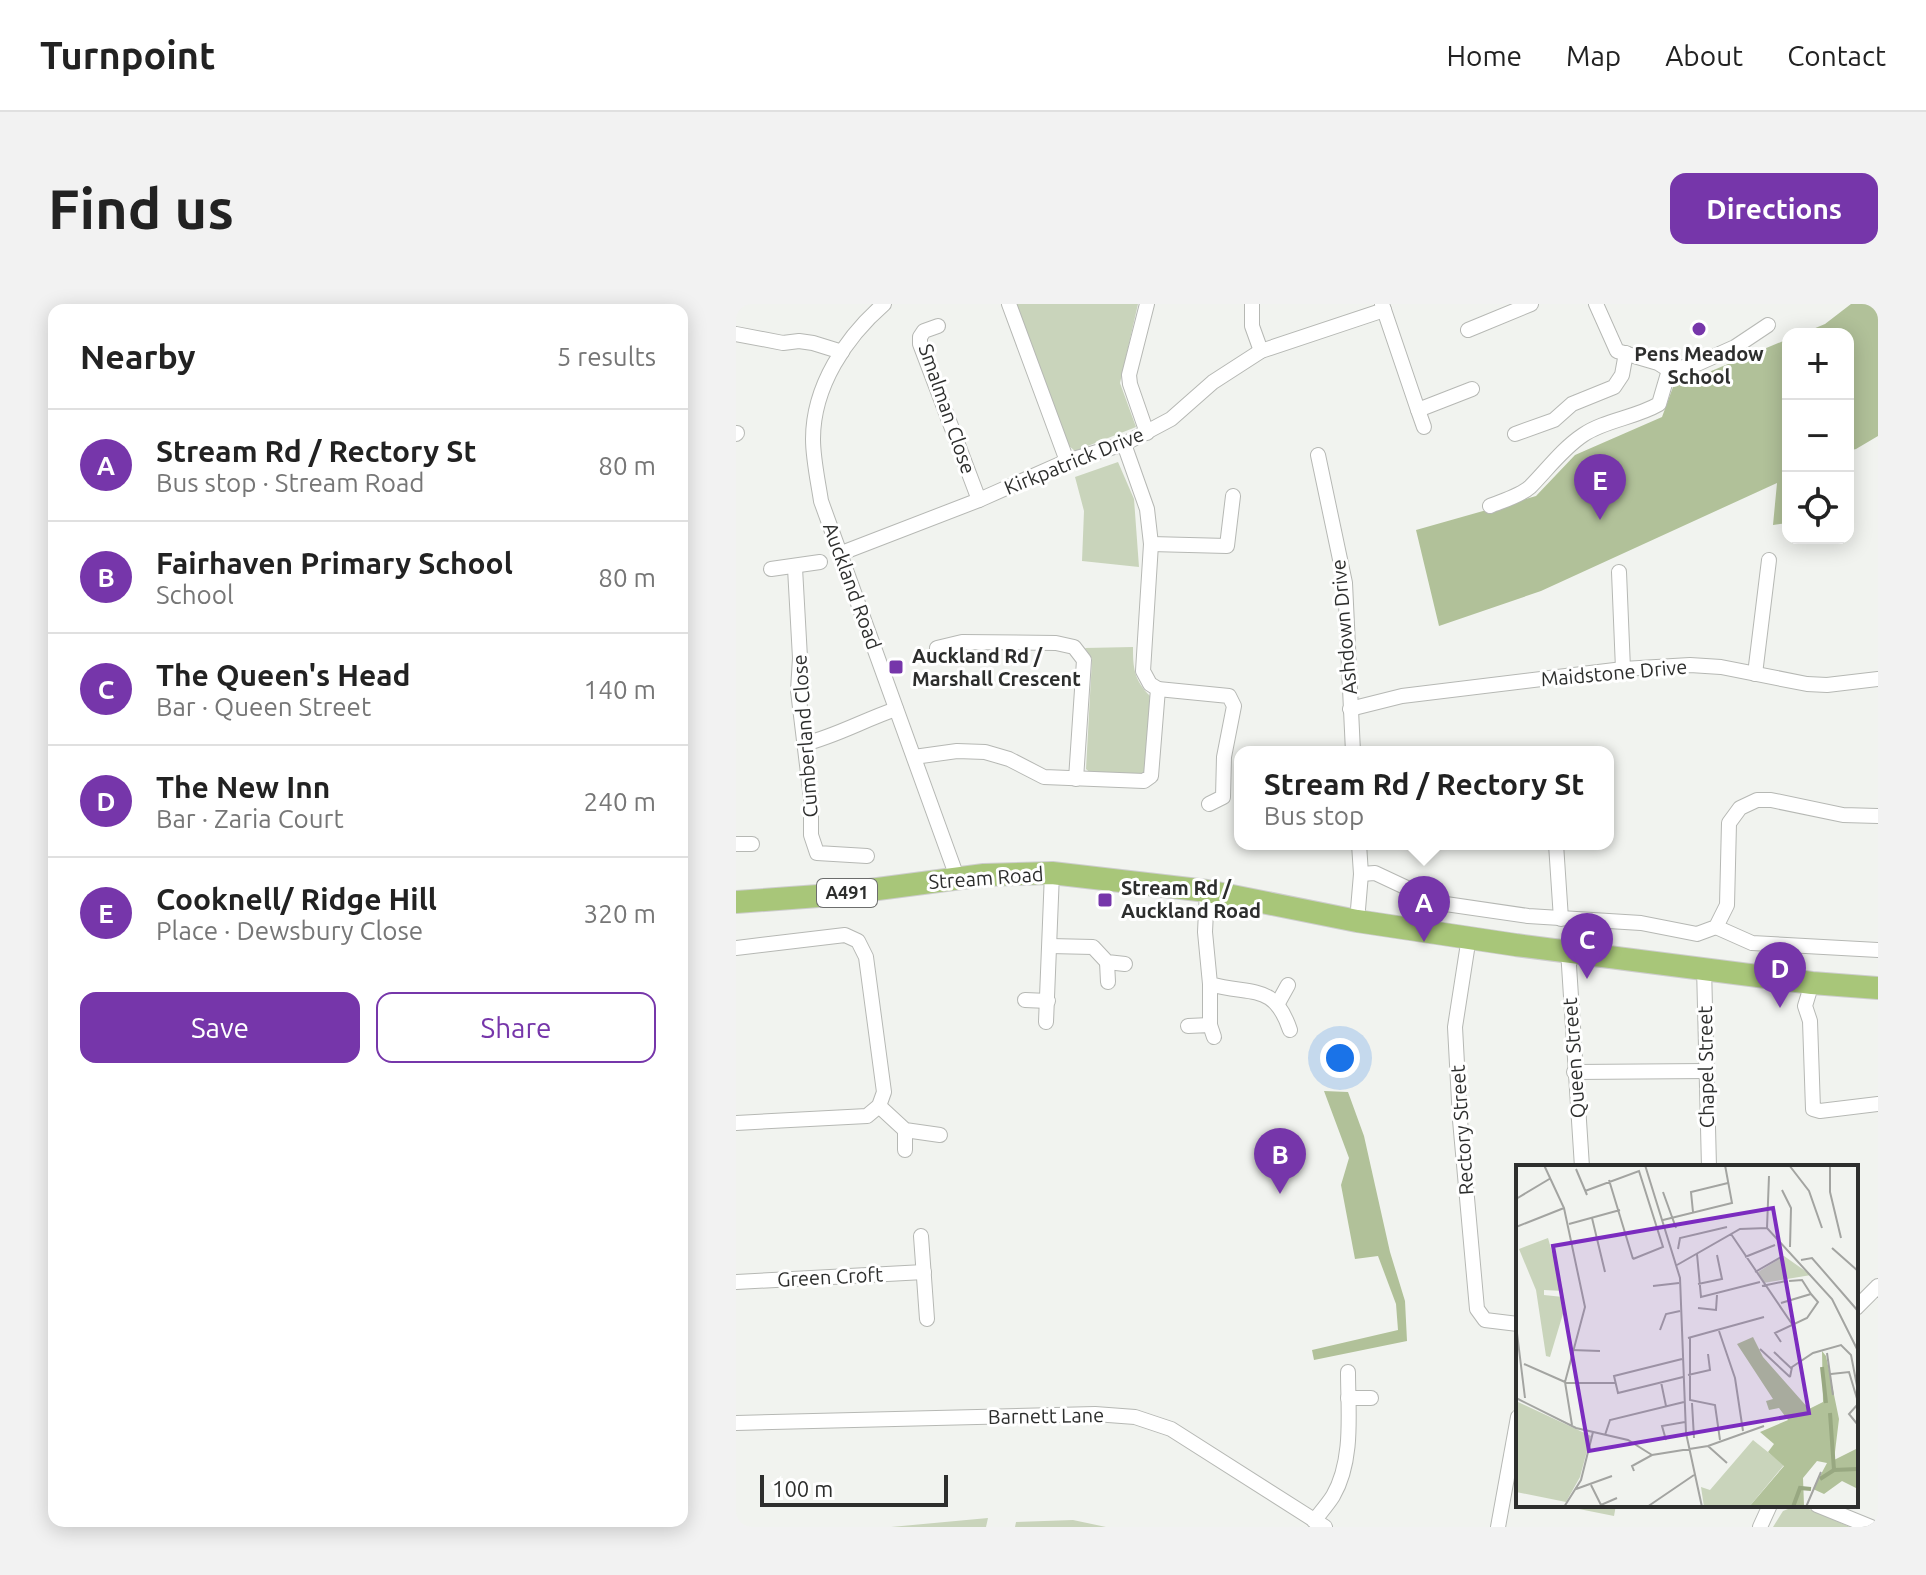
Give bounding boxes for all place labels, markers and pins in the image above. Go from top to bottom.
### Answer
marker: Pens Meadow School [1690,320,1708,338]
place label: Pens Meadow School [1634,342,1764,388]
pin: E [1574,454,1626,520]
place label: Auckland Rd / Marshall Crescent [912,644,1081,690]
marker: Auckland Rd / Marshall Crescent [887,658,905,676]
place label: Stream Rd / Auckland Road [1121,876,1261,922]
pin: A [1398,876,1450,942]
marker: Stream Rd / Auckland Road [1096,891,1114,909]
pin: C [1561,913,1613,979]
pin: D [1754,942,1806,1008]
pin: B [1254,1128,1306,1194]

